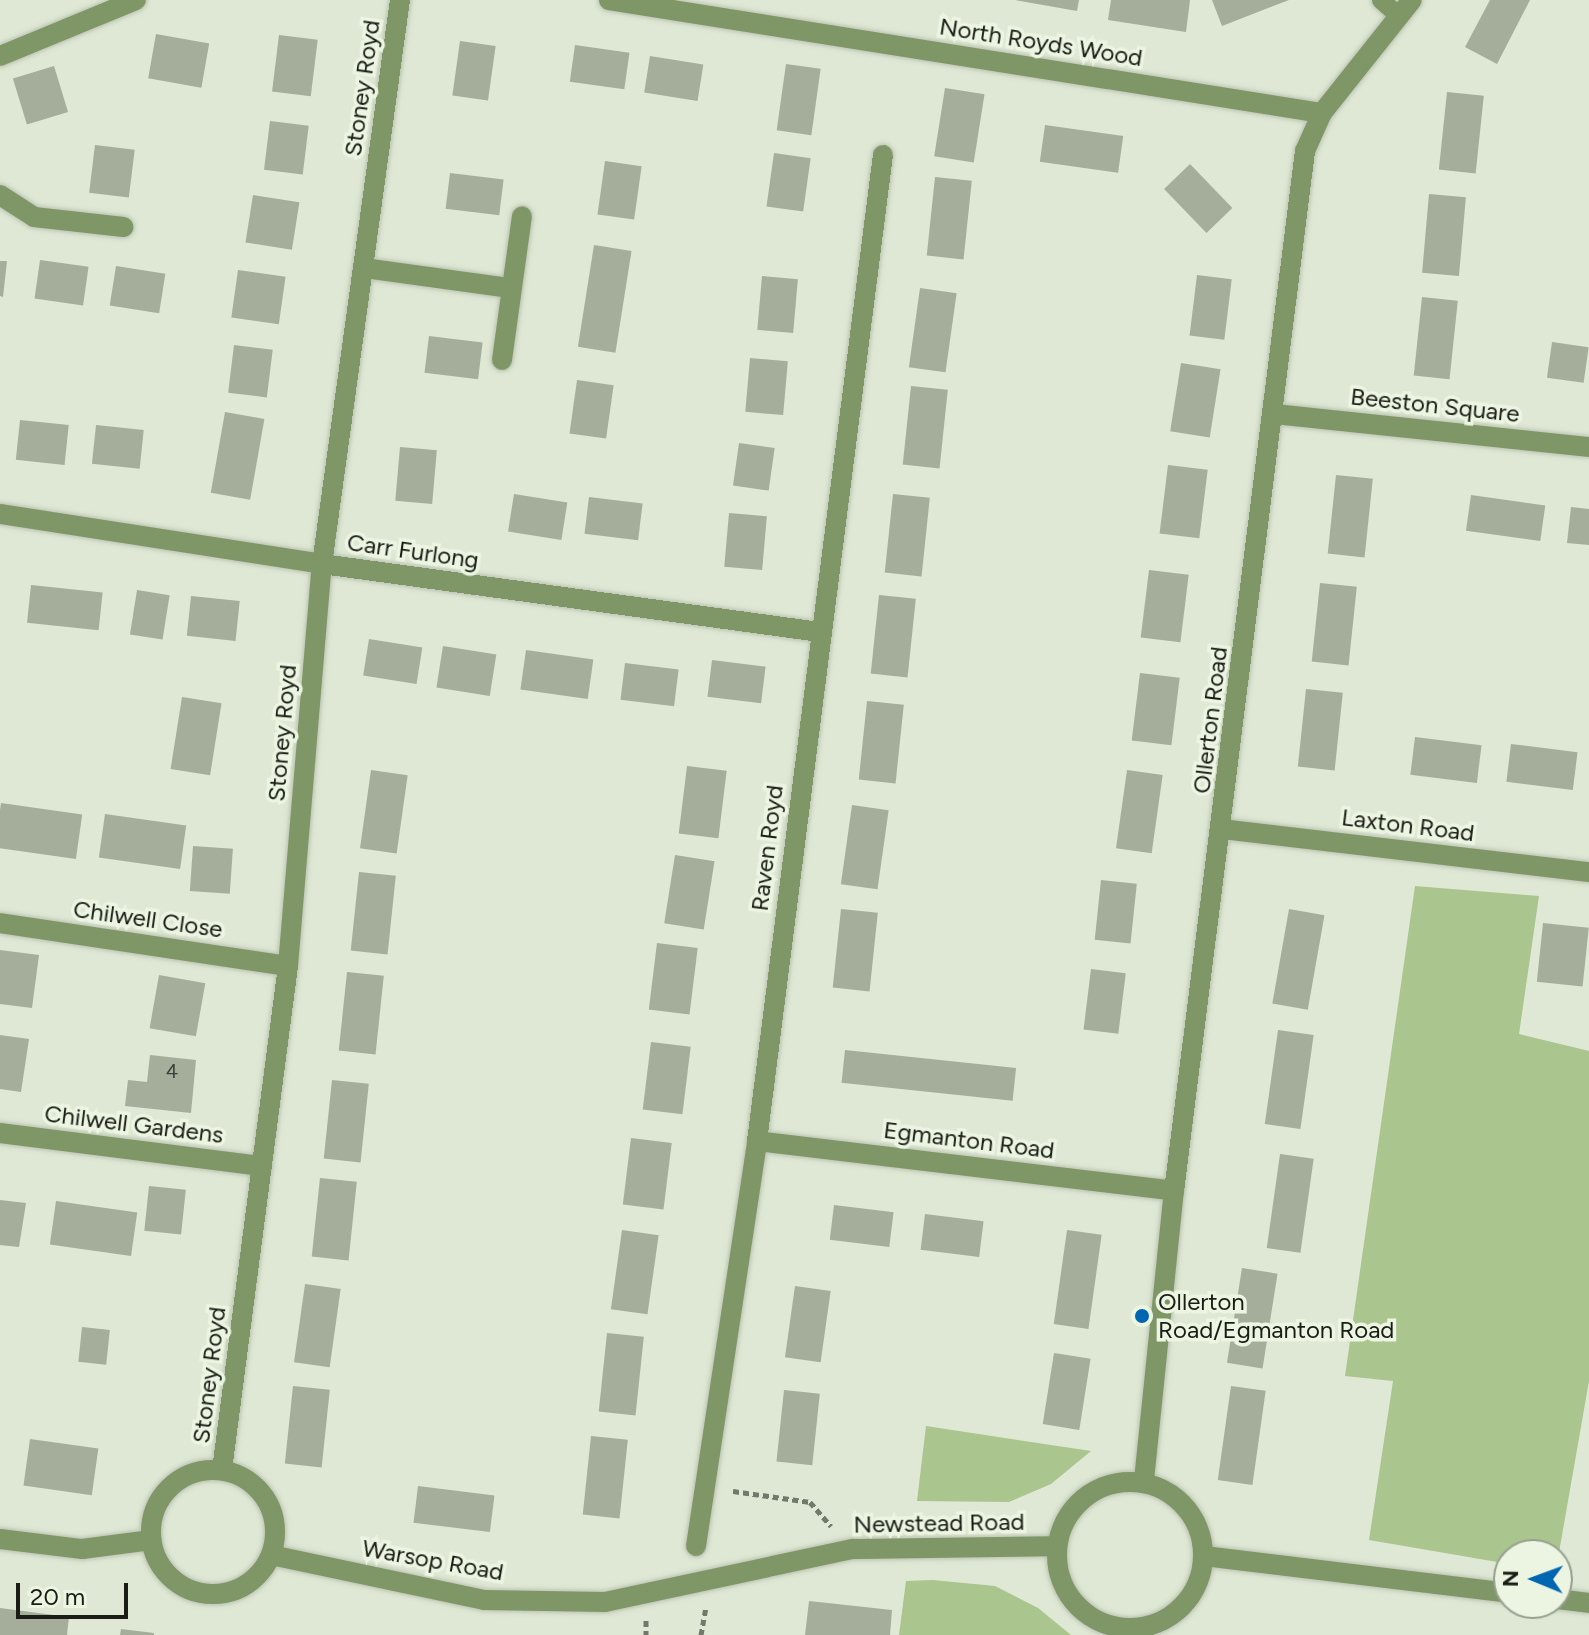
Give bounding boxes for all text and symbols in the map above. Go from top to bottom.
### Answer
street label: North Royds Wood [937,12,1145,72]
street label: Stoney Royd [338,18,386,158]
street label: Beeston Square [1349,382,1521,428]
street label: Carr Furlong [345,528,481,574]
street label: Ollerton Road [1187,645,1233,795]
street label: Stoney Royd [262,663,302,803]
street label: Raven Royd [745,783,789,913]
street label: Laxton Road [1340,803,1476,847]
street label: Chilwell Close [71,894,225,944]
house number: 4 [166,1059,178,1083]
street label: Chilwell Gardens [43,1099,225,1149]
street label: Egmanton Road [882,1115,1056,1165]
place label: Ollerton Road/Egmanton Road [1158,1288,1394,1344]
street label: Stoney Royd [186,1305,232,1445]
marker: Ollerton Road/Egmanton Road [1133,1307,1151,1325]
street label: Newstead Road [853,1507,1025,1539]
street label: Warsop Road [360,1533,506,1587]
north arrow [1493,1539,1573,1619]
scale bar [20,1567,132,1617]
text: N [1497,1570,1524,1587]
text: 20 m [30,1582,85,1611]

